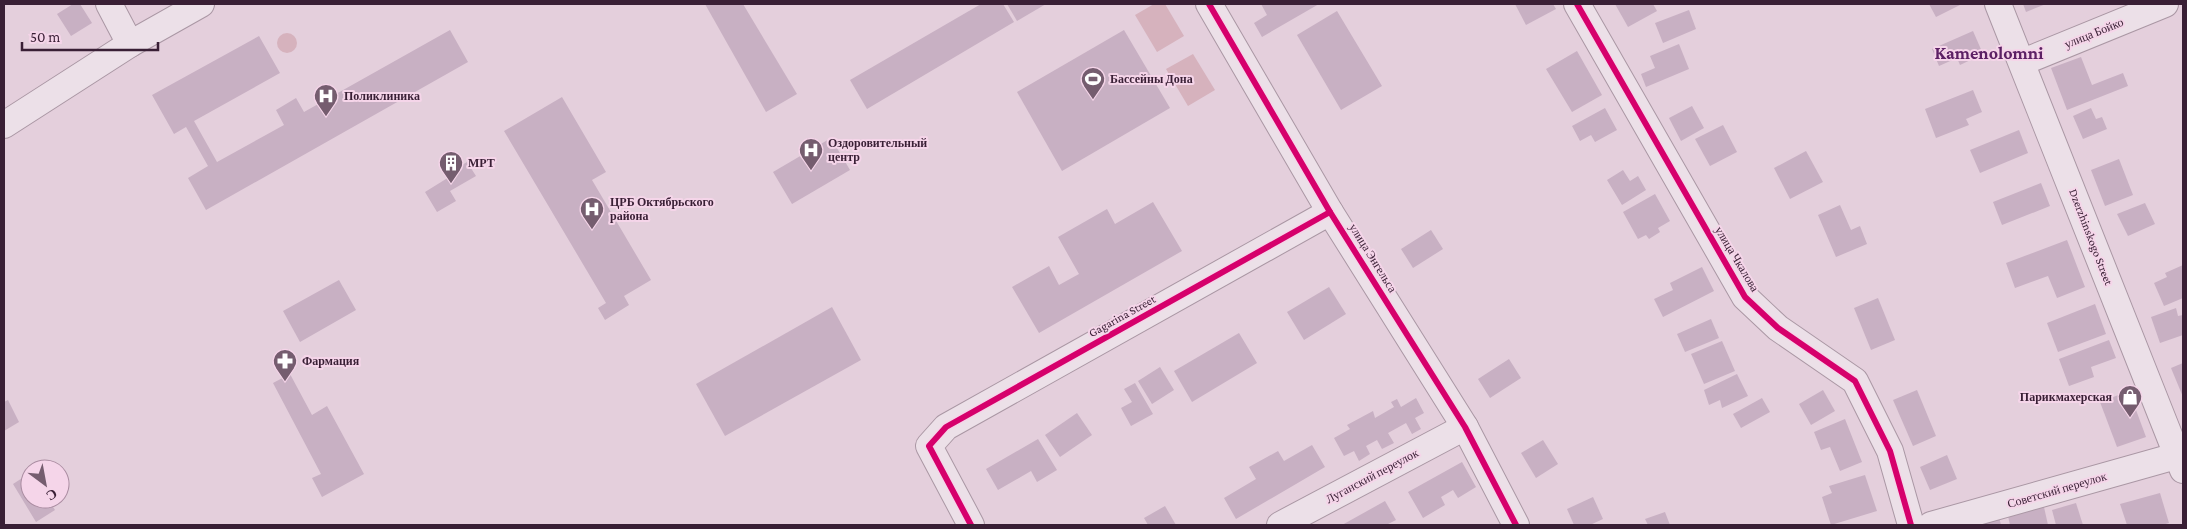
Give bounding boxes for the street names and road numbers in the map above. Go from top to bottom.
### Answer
street label: улица Бойко [2062,15,2126,51]
street label: Dzerzhinskogo Street [2066,187,2116,288]
street label: улица Энгельса [1346,221,1400,296]
street label: улица Чкалова [1712,224,1762,295]
street label: Gagarina Street [1086,291,1159,340]
street label: Луганский переулок [1323,446,1421,506]
street label: Советский переулок [2006,469,2108,511]

